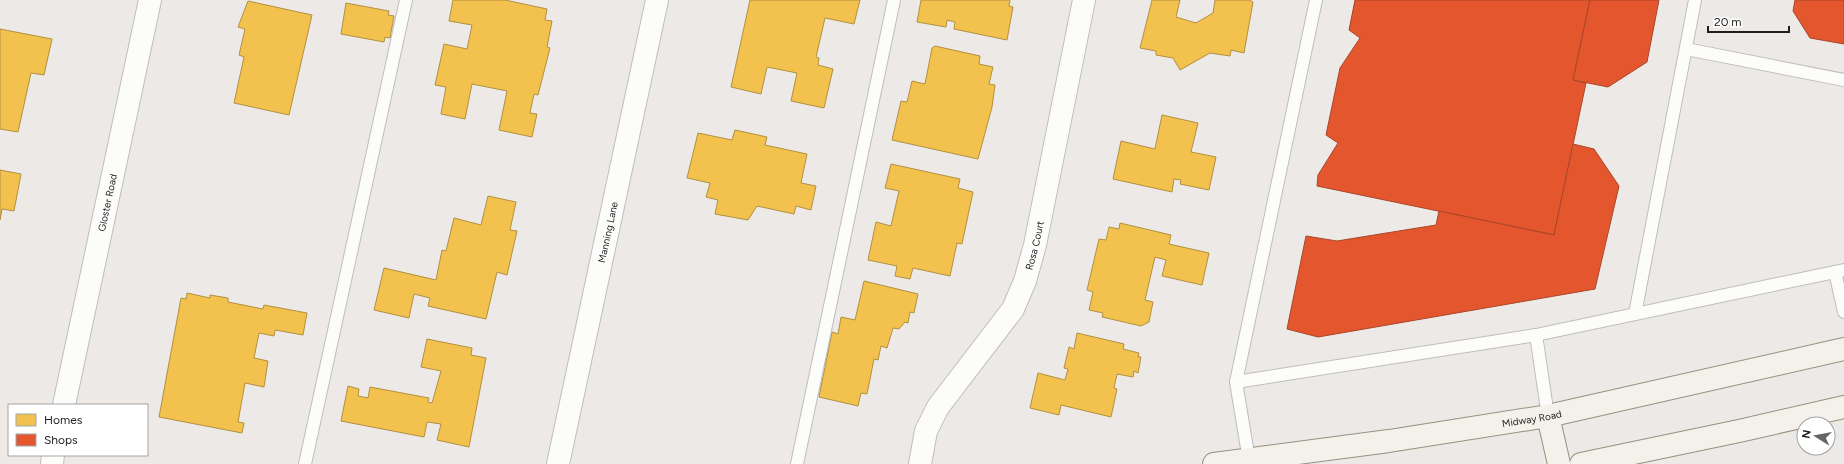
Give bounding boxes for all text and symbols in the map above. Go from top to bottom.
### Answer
scale bar [1708,8,1789,34]
text: 20 m [1714,15,1742,29]
street label: Gloster Road [95,172,119,232]
street label: Manning Lane [595,200,620,264]
street label: Rosa Court [1022,220,1046,271]
legend [8,404,148,456]
street label: Midway Road [1501,407,1563,430]
text: Homes [44,413,83,427]
north arrow [1796,416,1836,456]
text: N [1799,429,1814,440]
text: Shops [44,433,78,447]

